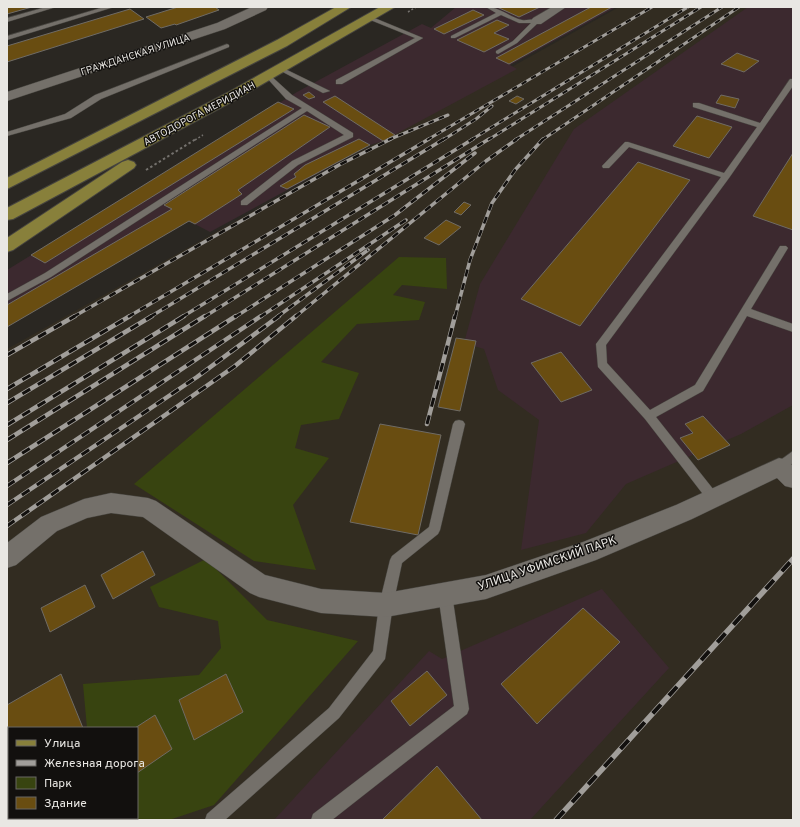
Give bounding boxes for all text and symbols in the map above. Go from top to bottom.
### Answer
street label: ГРАЖДАНСКАЯ УЛИЦА [79,32,192,79]
street label: АВТОДОРОГА МЕРИДИАН [141,79,258,149]
street label: УЛИЦА УФИМСКИЙ ПАРК [476,533,619,595]
legend [8,727,138,819]
text: Улица [44,736,80,752]
text: Железная дорога [44,756,145,772]
text: Парк [44,776,72,792]
text: Здание [44,796,87,812]

